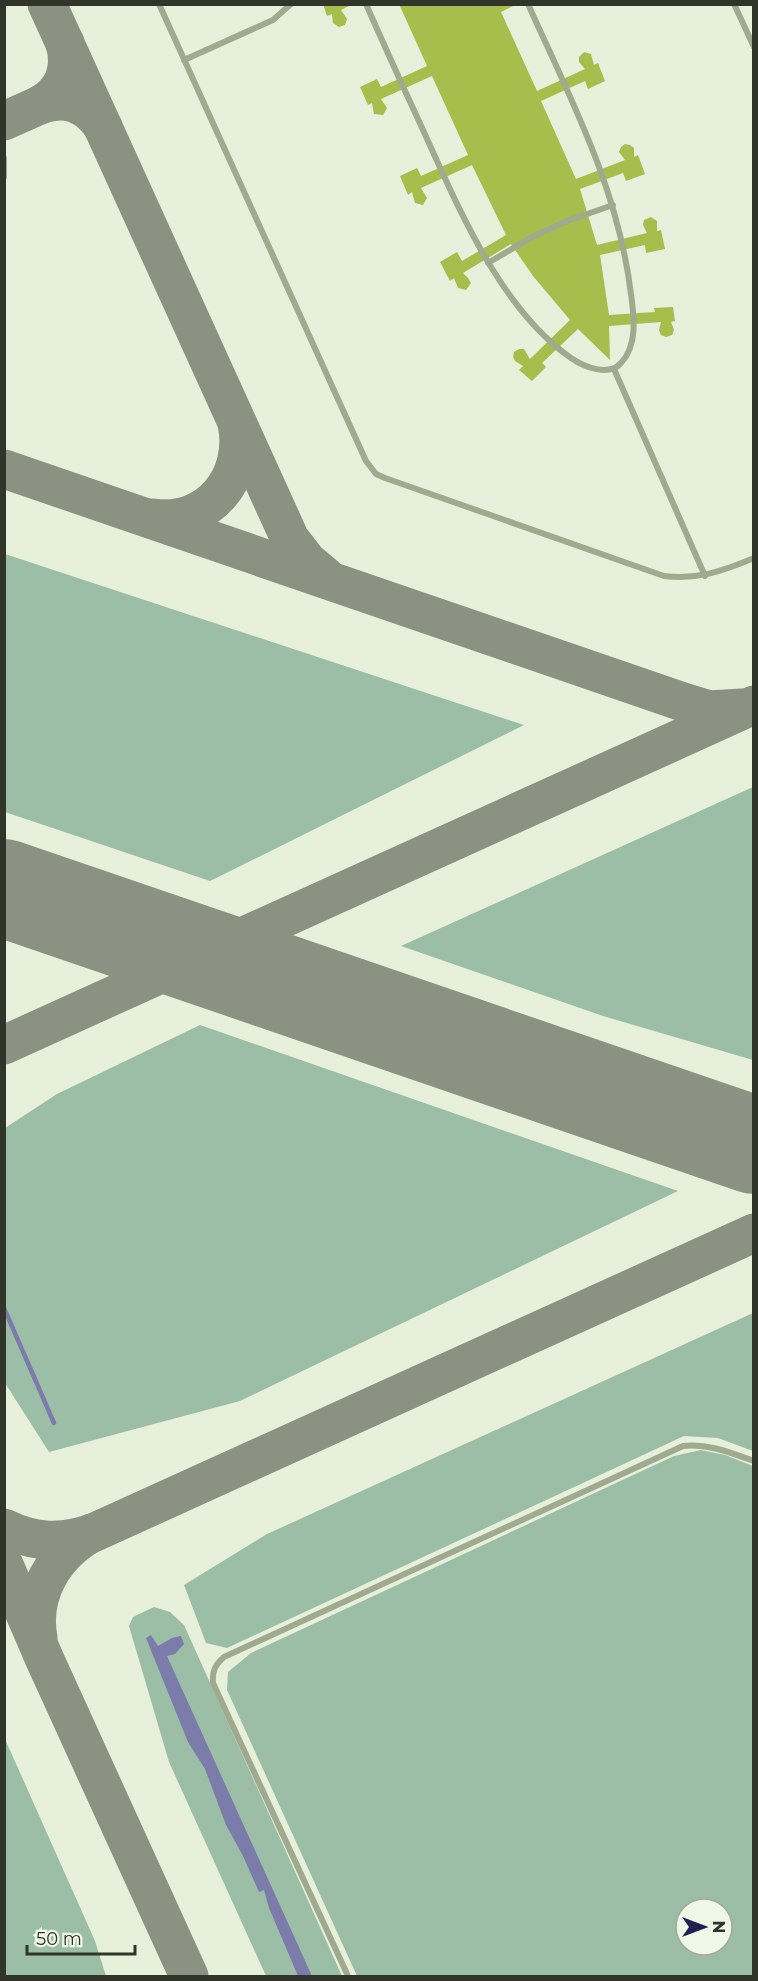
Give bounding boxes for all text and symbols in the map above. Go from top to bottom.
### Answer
north arrow [674,1897,734,1957]
scale bar [27,1918,135,1956]
text: N [709,1921,728,1933]
text: 50 m [36,1928,82,1950]

